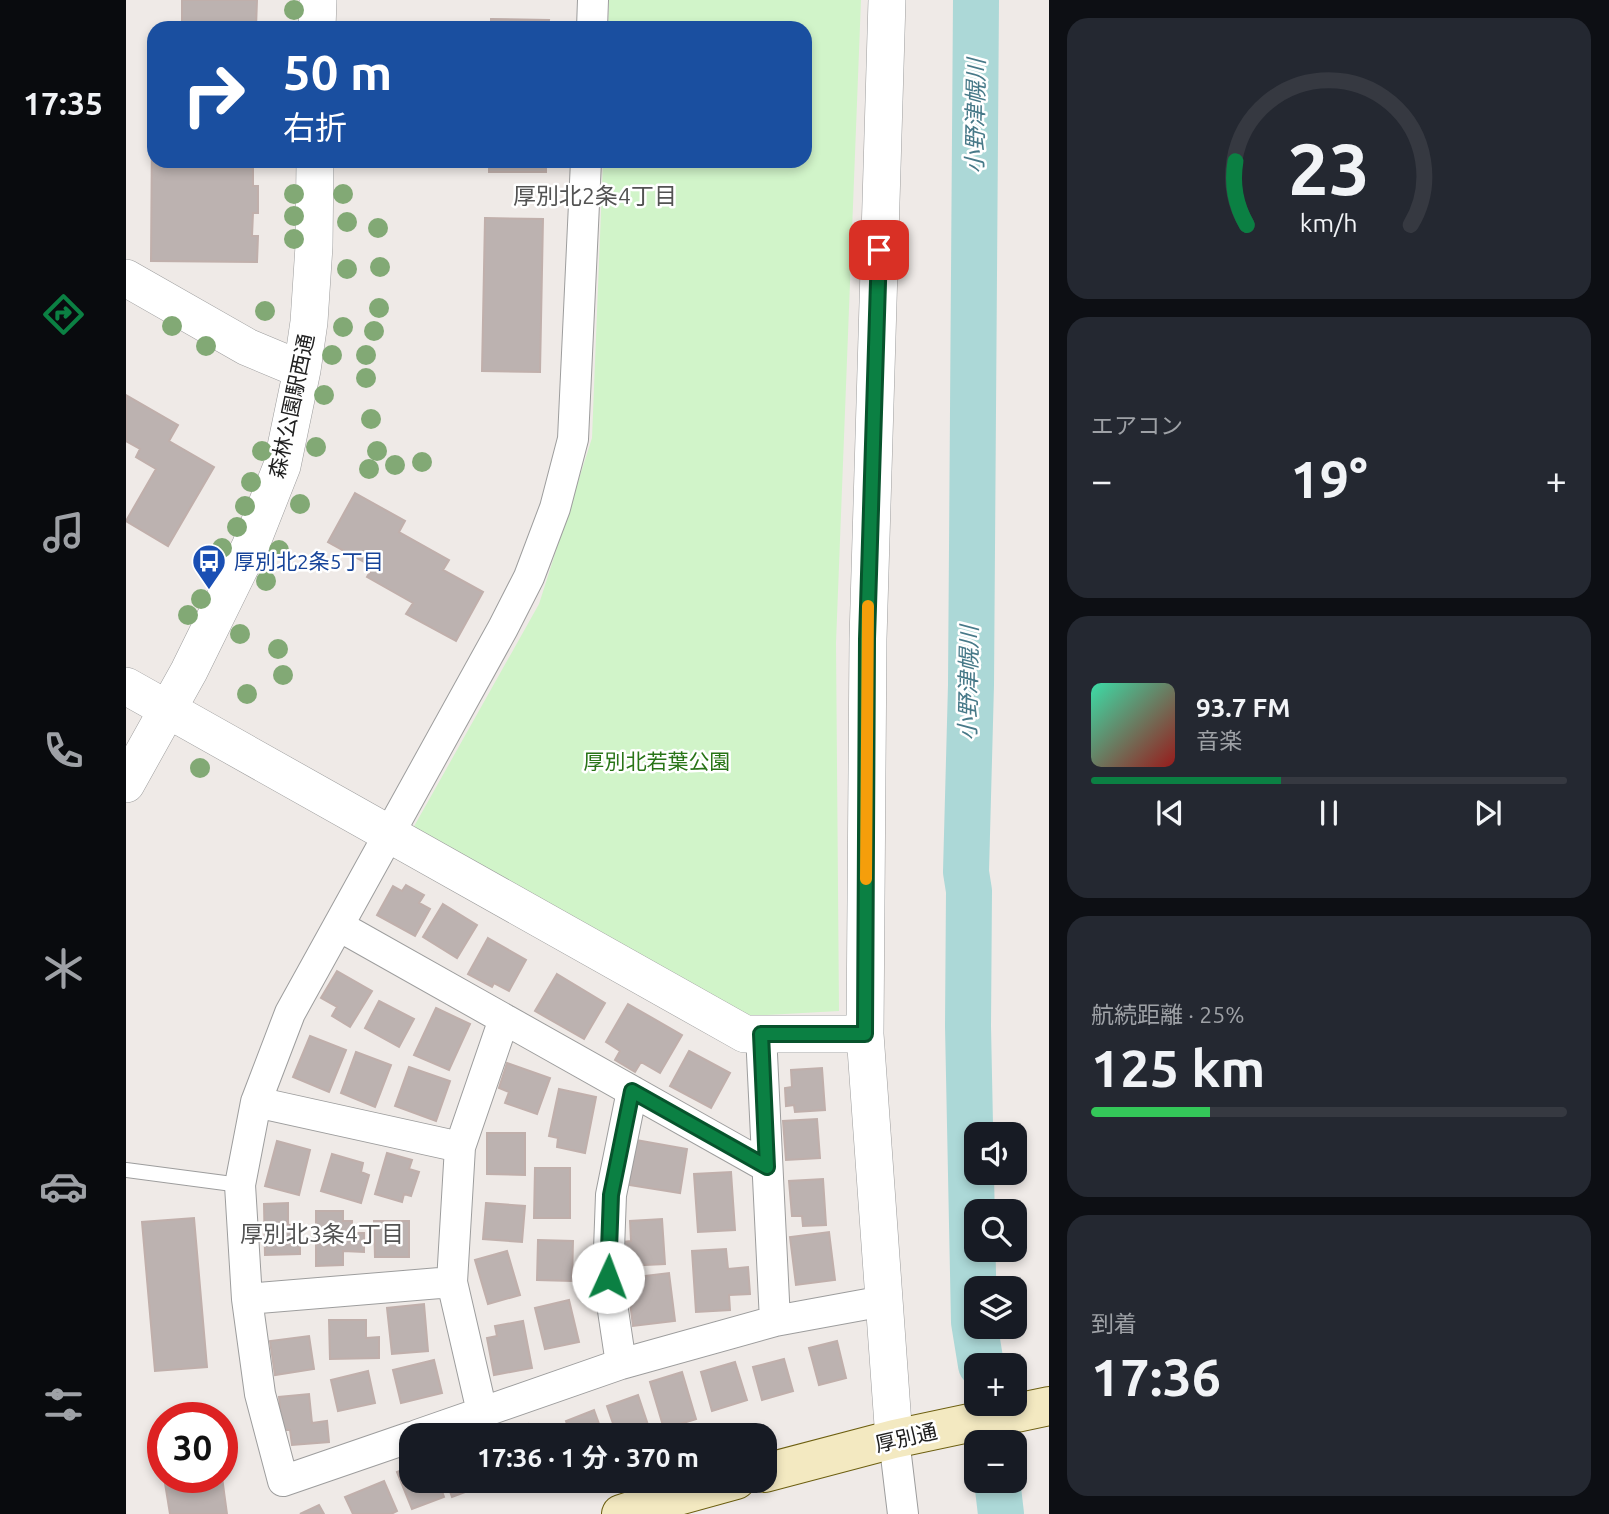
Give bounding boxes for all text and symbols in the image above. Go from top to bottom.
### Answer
text: 50 m [283,44,392,99]
icon: right [168,49,259,140]
water label: 小野津幌川 [961,55,989,174]
text: 17:35 [23,85,103,121]
text: 右折 [283,109,347,145]
text: 23 [1288,127,1370,209]
district label: 厚別北2条4丁目 [513,183,677,208]
text: km/h [1300,208,1358,236]
pin [849,220,909,280]
icon: arrive [860,231,898,269]
icon: directions [39,290,88,339]
street label: 森林公園駅西通 [264,332,318,480]
text: エアコン [1091,413,1183,438]
text: 19° [1290,450,1368,508]
text: − [1091,459,1112,501]
text: + [1546,459,1567,501]
icon: music [39,508,88,557]
bus stop icon: 厚別北2条5丁目 [190,542,228,591]
place label: 厚別北2条5丁目 [234,549,384,573]
water label: 小野津幌川 [954,622,982,741]
text: 93.7 FM [1196,693,1290,722]
icon: phone [39,726,88,775]
text: 音楽 [1196,728,1242,753]
park label: 厚別北若葉公園 [584,749,731,773]
icon: previous [1151,794,1189,832]
icon: pause [1310,794,1348,832]
icon: next [1469,794,1507,832]
icon: climate [39,944,88,993]
text: 航続距離 · 25% [1091,1002,1244,1027]
text: 125 km [1091,1039,1265,1097]
map controls [964,1122,1027,1493]
button: sound [964,1122,1027,1185]
icon: car [39,1162,88,1211]
button: search [964,1199,1027,1262]
district label: 厚別北3条4丁目 [240,1221,404,1246]
position arrow [571,1240,645,1314]
button: layers [964,1276,1027,1339]
text: 到着 [1091,1311,1137,1336]
text: 17:36 [1091,1348,1221,1406]
button: + [964,1353,1027,1416]
icon: filters [39,1380,88,1429]
speed limit sign: 30 [147,1402,238,1493]
street label: 厚別通 [873,1418,939,1456]
button: − [964,1430,1027,1493]
text: 17:36 · 1 分 · 370 m [477,1443,699,1472]

